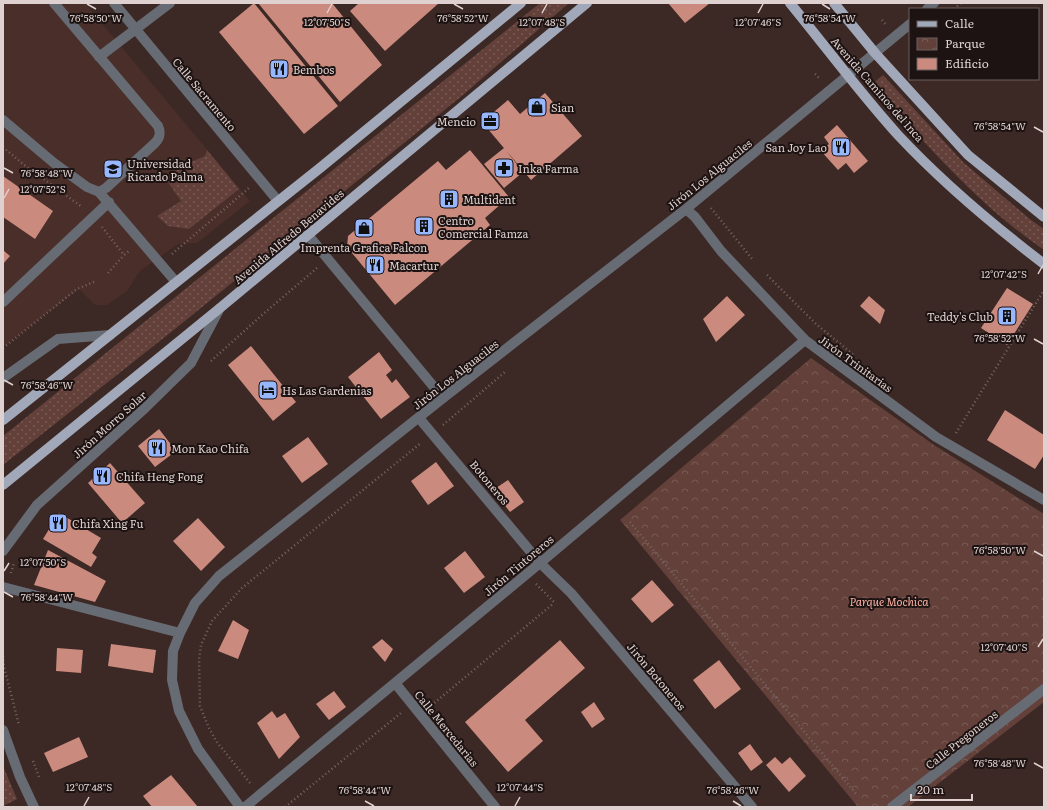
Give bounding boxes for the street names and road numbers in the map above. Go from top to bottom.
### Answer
street label: Avenida Caminos del Inca [828,33,928,145]
street label: Calle Sacramento [169,54,241,134]
street label: Jirón Los Alguaciles [663,135,755,213]
street label: Avenida Alfredo Benavides [229,185,347,287]
street label: Jirón Trinitarias [816,331,896,395]
street label: Jirón Los Alguaciles [409,335,501,413]
street label: Jirón Morro Solar [69,386,150,461]
street label: Botoneros [467,456,513,508]
street label: Jirón Tintoreros [480,531,556,599]
street label: Jirón Botoneros [624,639,690,713]
street label: Calle Mercedarias [411,687,483,769]
street label: Calle Pregoneros [922,706,1000,772]

